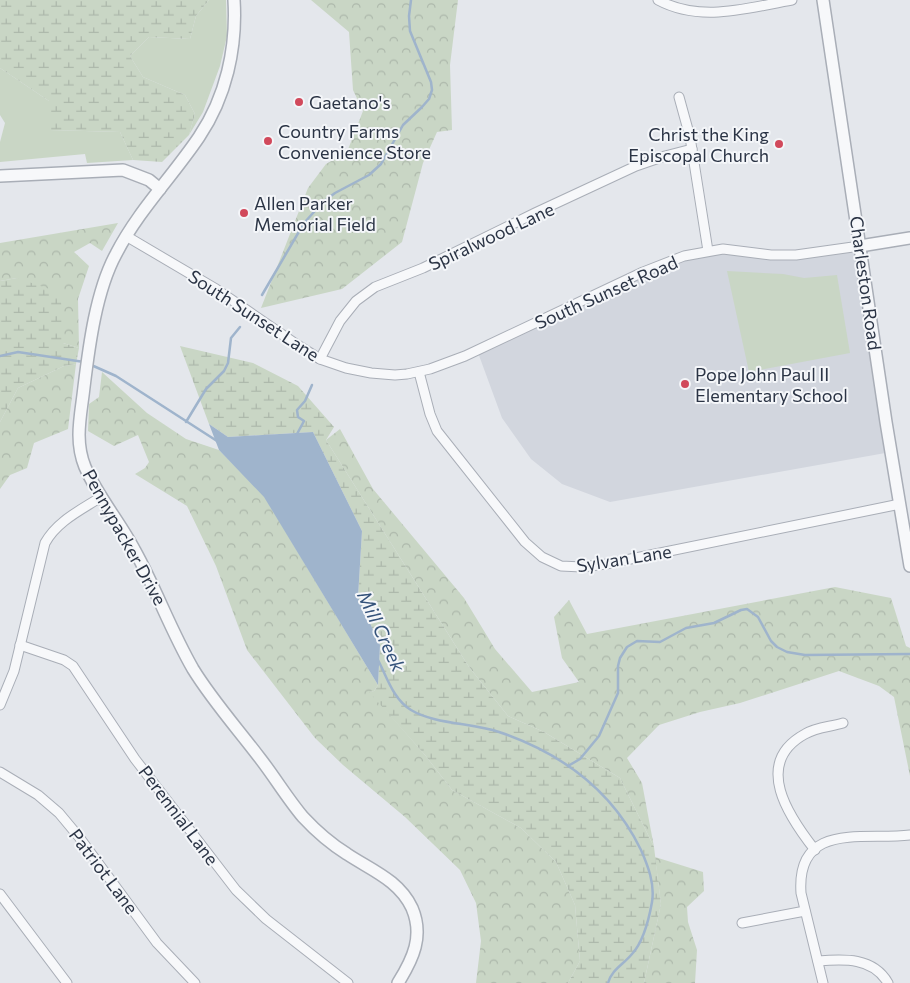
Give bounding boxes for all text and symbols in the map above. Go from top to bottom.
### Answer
place label: Gaetano's [309,91,391,113]
marker: Gaetano's [293,96,305,108]
place label: Country Farms Convenience Store [278,120,431,163]
place label: Christ the King Episcopal Church [628,123,769,166]
marker: Country Farms Convenience Store [262,135,274,147]
marker: Christ the King Episcopal Church [773,138,785,150]
place label: Allen Parker Memorial Field [254,192,376,235]
street label: Spiralwood Lane [425,197,557,275]
marker: Allen Parker Memorial Field [238,207,250,219]
street label: Charleston Road [846,214,886,352]
street label: South Sunset Road [531,251,681,333]
street label: South Sunset Lane [185,265,323,365]
place label: Pope John Paul II Elementary School [695,363,848,406]
marker: Pope John Paul II Elementary School [679,378,691,390]
street label: Pennypacker Drive [78,465,172,609]
street label: Sylvan Lane [575,540,673,576]
water label: Mill Creek [353,587,411,676]
street label: Perennial Lane [134,761,224,869]
street label: Patriot Lane [65,824,143,918]

